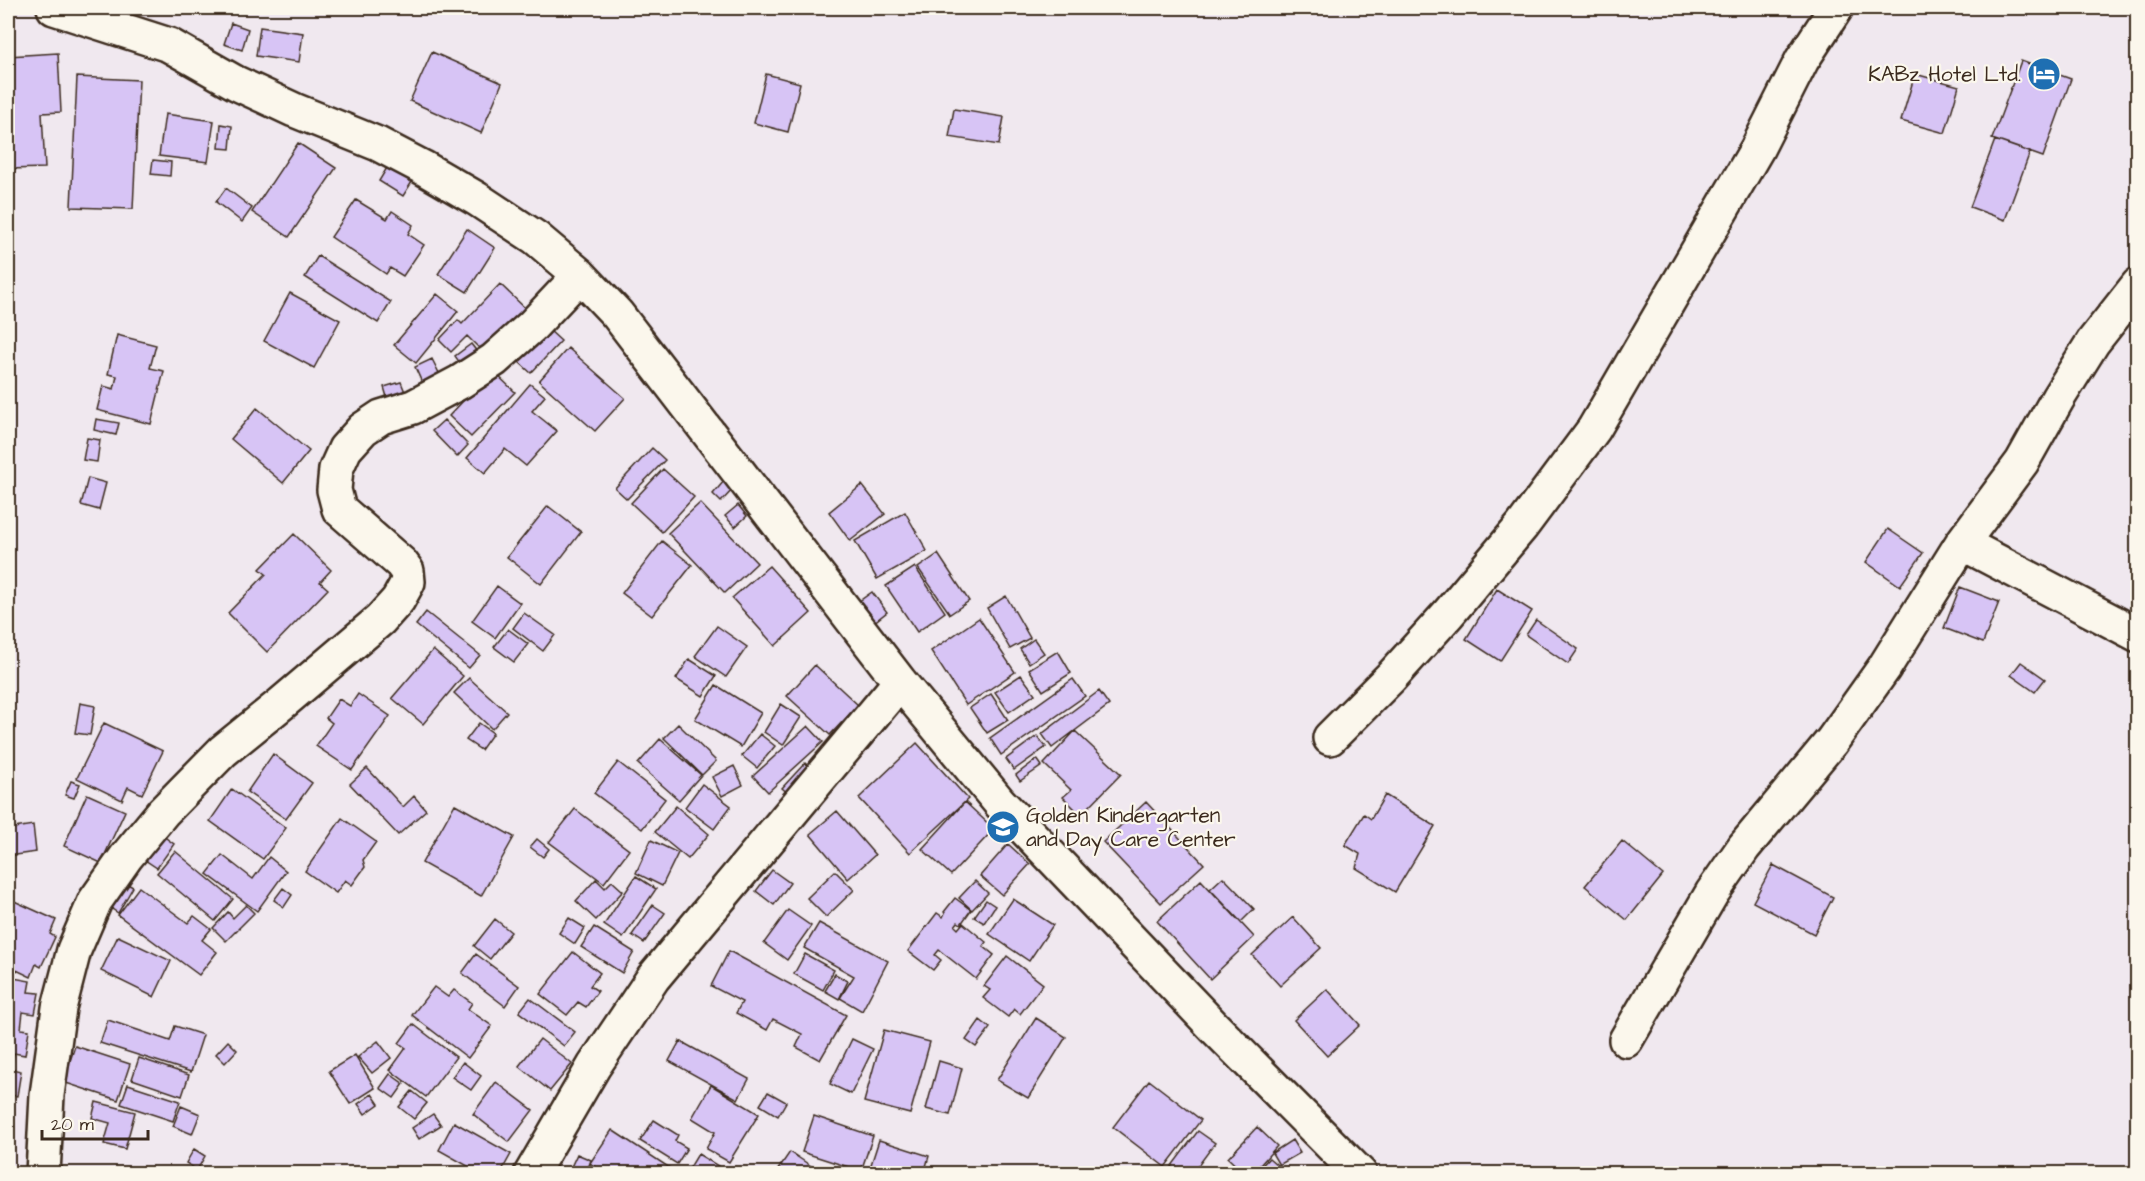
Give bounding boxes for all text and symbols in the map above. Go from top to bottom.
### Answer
hotel icon: KABz Hotel Ltd. [2026,56,2062,92]
place label: KABz Hotel Ltd. [1868,60,2021,89]
place label: Golden Kindergarten and Day Care Center [1026,801,1236,856]
school or university icon: Golden Kindergarten and Day Care Center [985,809,1021,845]
scale bar [42,1103,148,1141]
text: 20 m [51,1112,94,1137]

